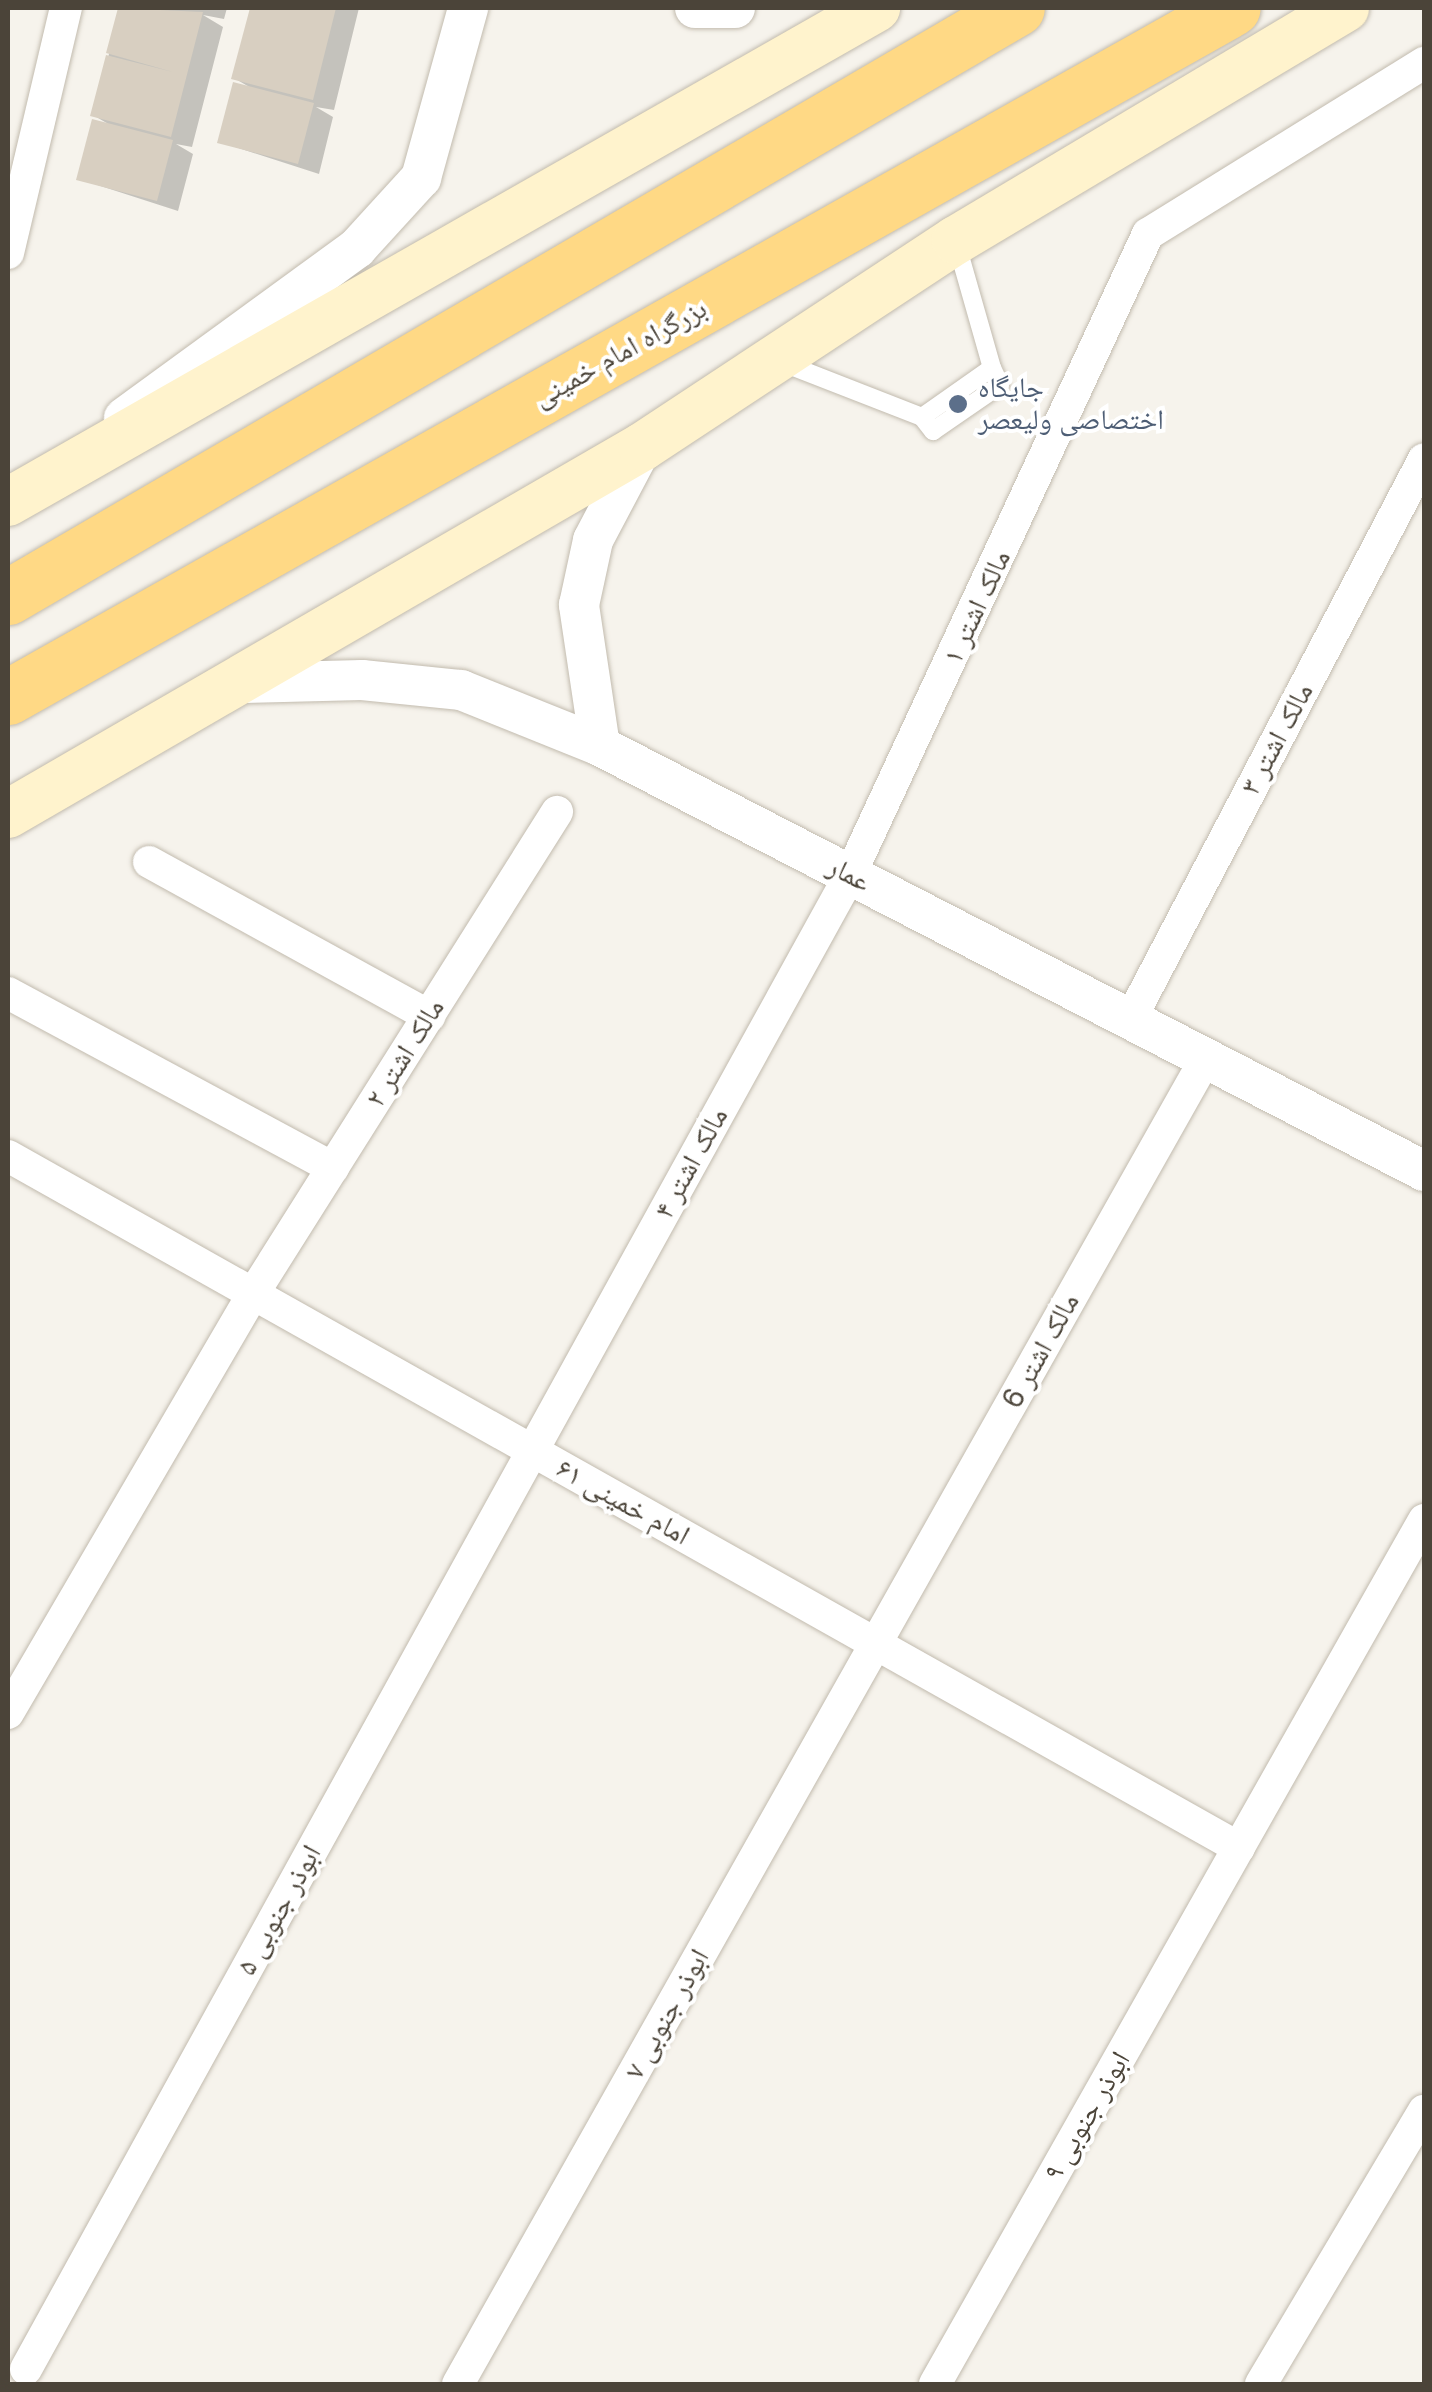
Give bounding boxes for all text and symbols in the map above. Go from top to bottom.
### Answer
street label: بزرگراه امام خمینی [528,292,712,414]
place label: جایگاه اختصاصی ولیعصر [978,371,1164,437]
marker: جایگاه اختصاصی ولیعصر [947,393,969,415]
street label: مالک اشتر ۱ [936,545,1018,669]
street label: مالک اشتر ۳ [1234,677,1320,801]
street label: عمار [822,849,876,899]
street label: مالک اشتر ۲ [359,993,451,1113]
street label: مالک اشتر ۴ [647,1102,735,1224]
street label: مالک اشتر 6 [996,1287,1086,1415]
street label: امام خمینی ۶۱ [550,1452,696,1552]
street label: ابوذر جنوبی ۵ [230,1839,328,1981]
street label: ابوذر جنوبی ۷ [618,1943,716,2085]
street label: ابوذر جنوبی ۹ [1037,2045,1137,2187]

